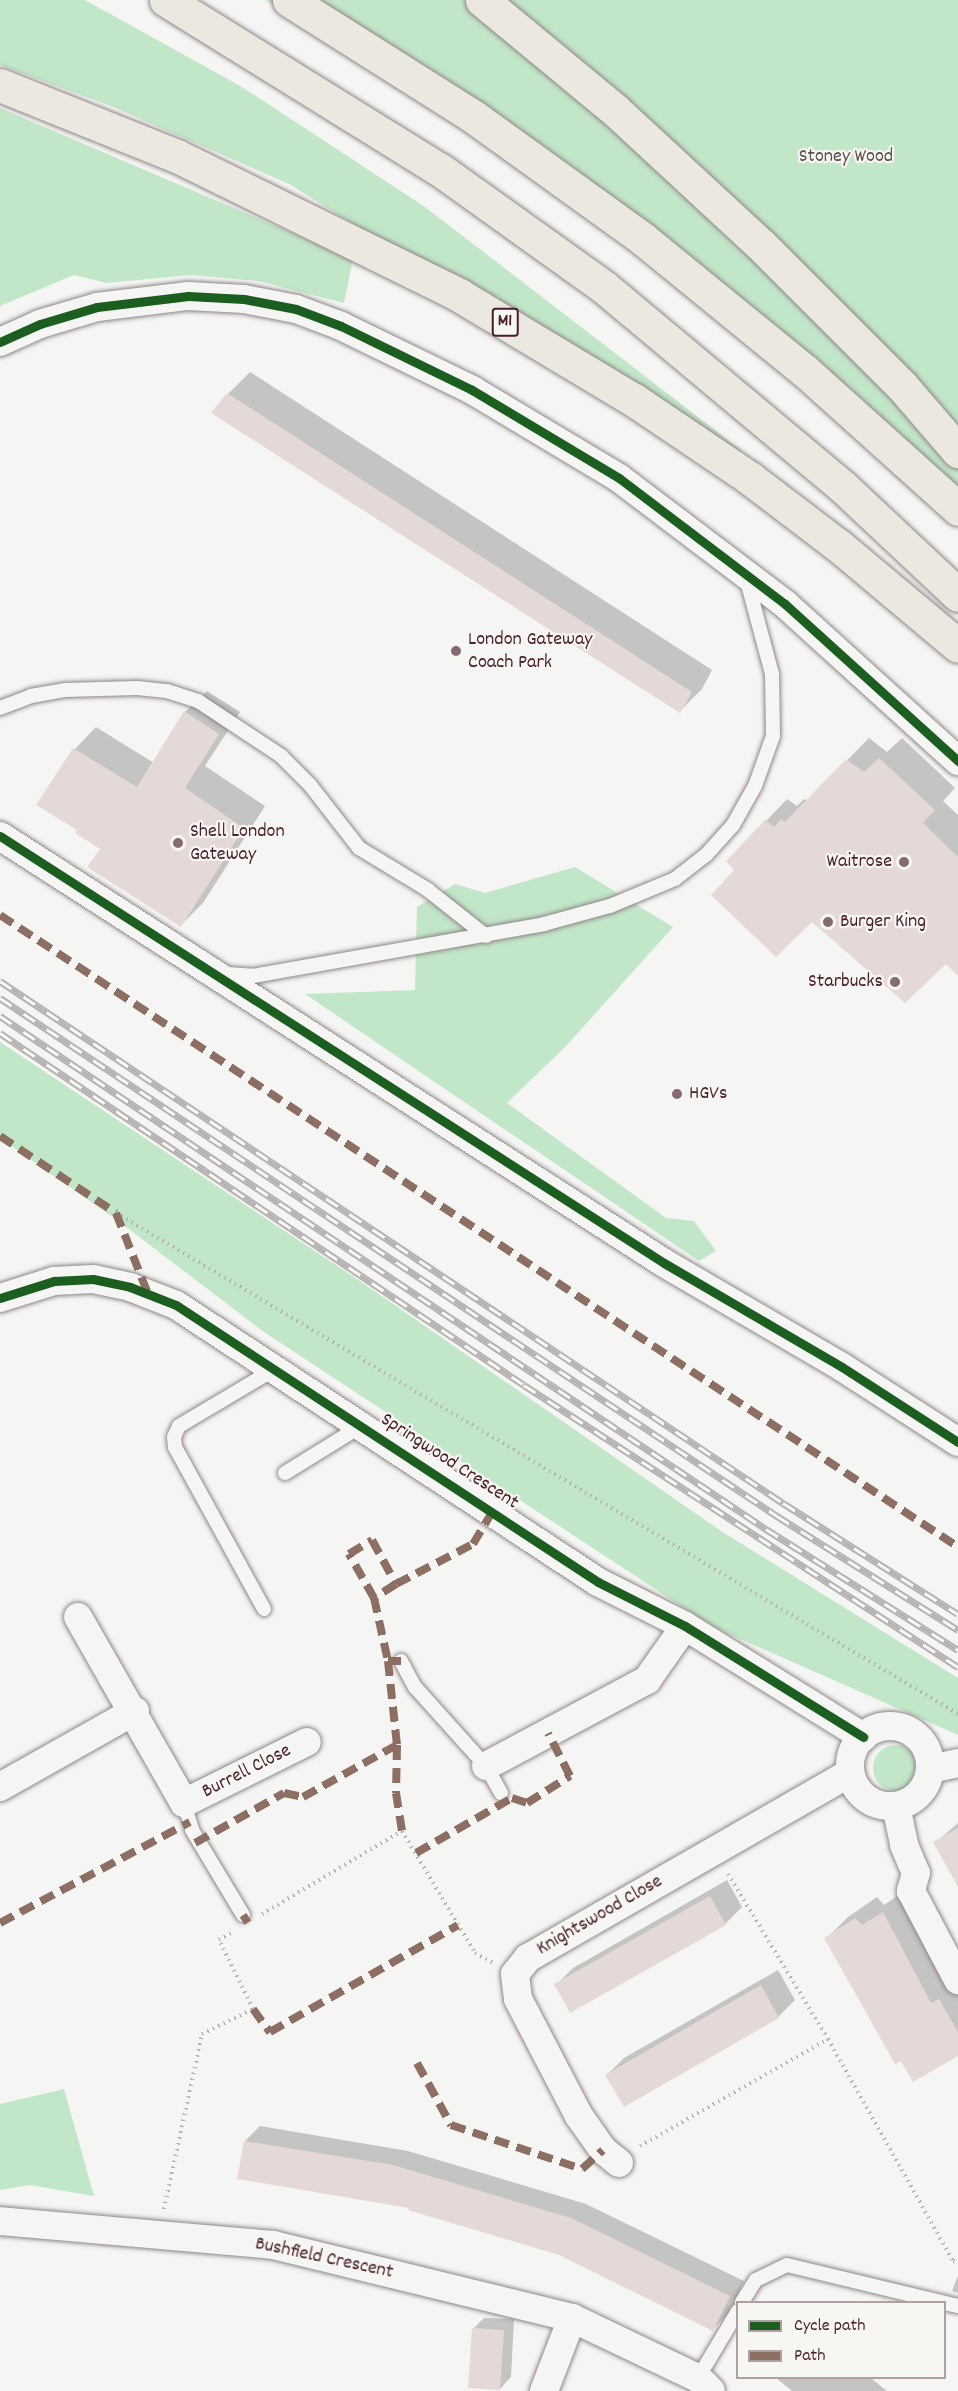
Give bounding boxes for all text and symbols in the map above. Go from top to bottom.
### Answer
park label: Stoney Wood [799,145,893,169]
road number: M1 [492,307,518,337]
place label: London Gateway Coach Park [468,628,592,675]
marker: London Gateway Coach Park [449,644,463,658]
place label: Shell London Gateway [190,820,285,867]
marker: Shell London Gateway [171,836,185,850]
place label: Waitrose [827,850,892,874]
marker: Waitrose [897,855,911,869]
place label: Burger King [840,910,926,934]
marker: Burger King [821,915,835,929]
place label: Starbucks [808,970,883,994]
marker: Starbucks [888,975,902,989]
place label: HGVs [689,1082,727,1106]
marker: HGVs [670,1087,684,1101]
street label: Springwood Crescent [375,1408,523,1516]
street label: Burrell Close [199,1739,295,1805]
street label: Knightswood Close [533,1870,667,1962]
street label: Bushfield Crescent [253,2233,395,2285]
legend [736,2301,946,2379]
text: Cycle path [794,2314,865,2339]
text: Path [794,2344,826,2369]

